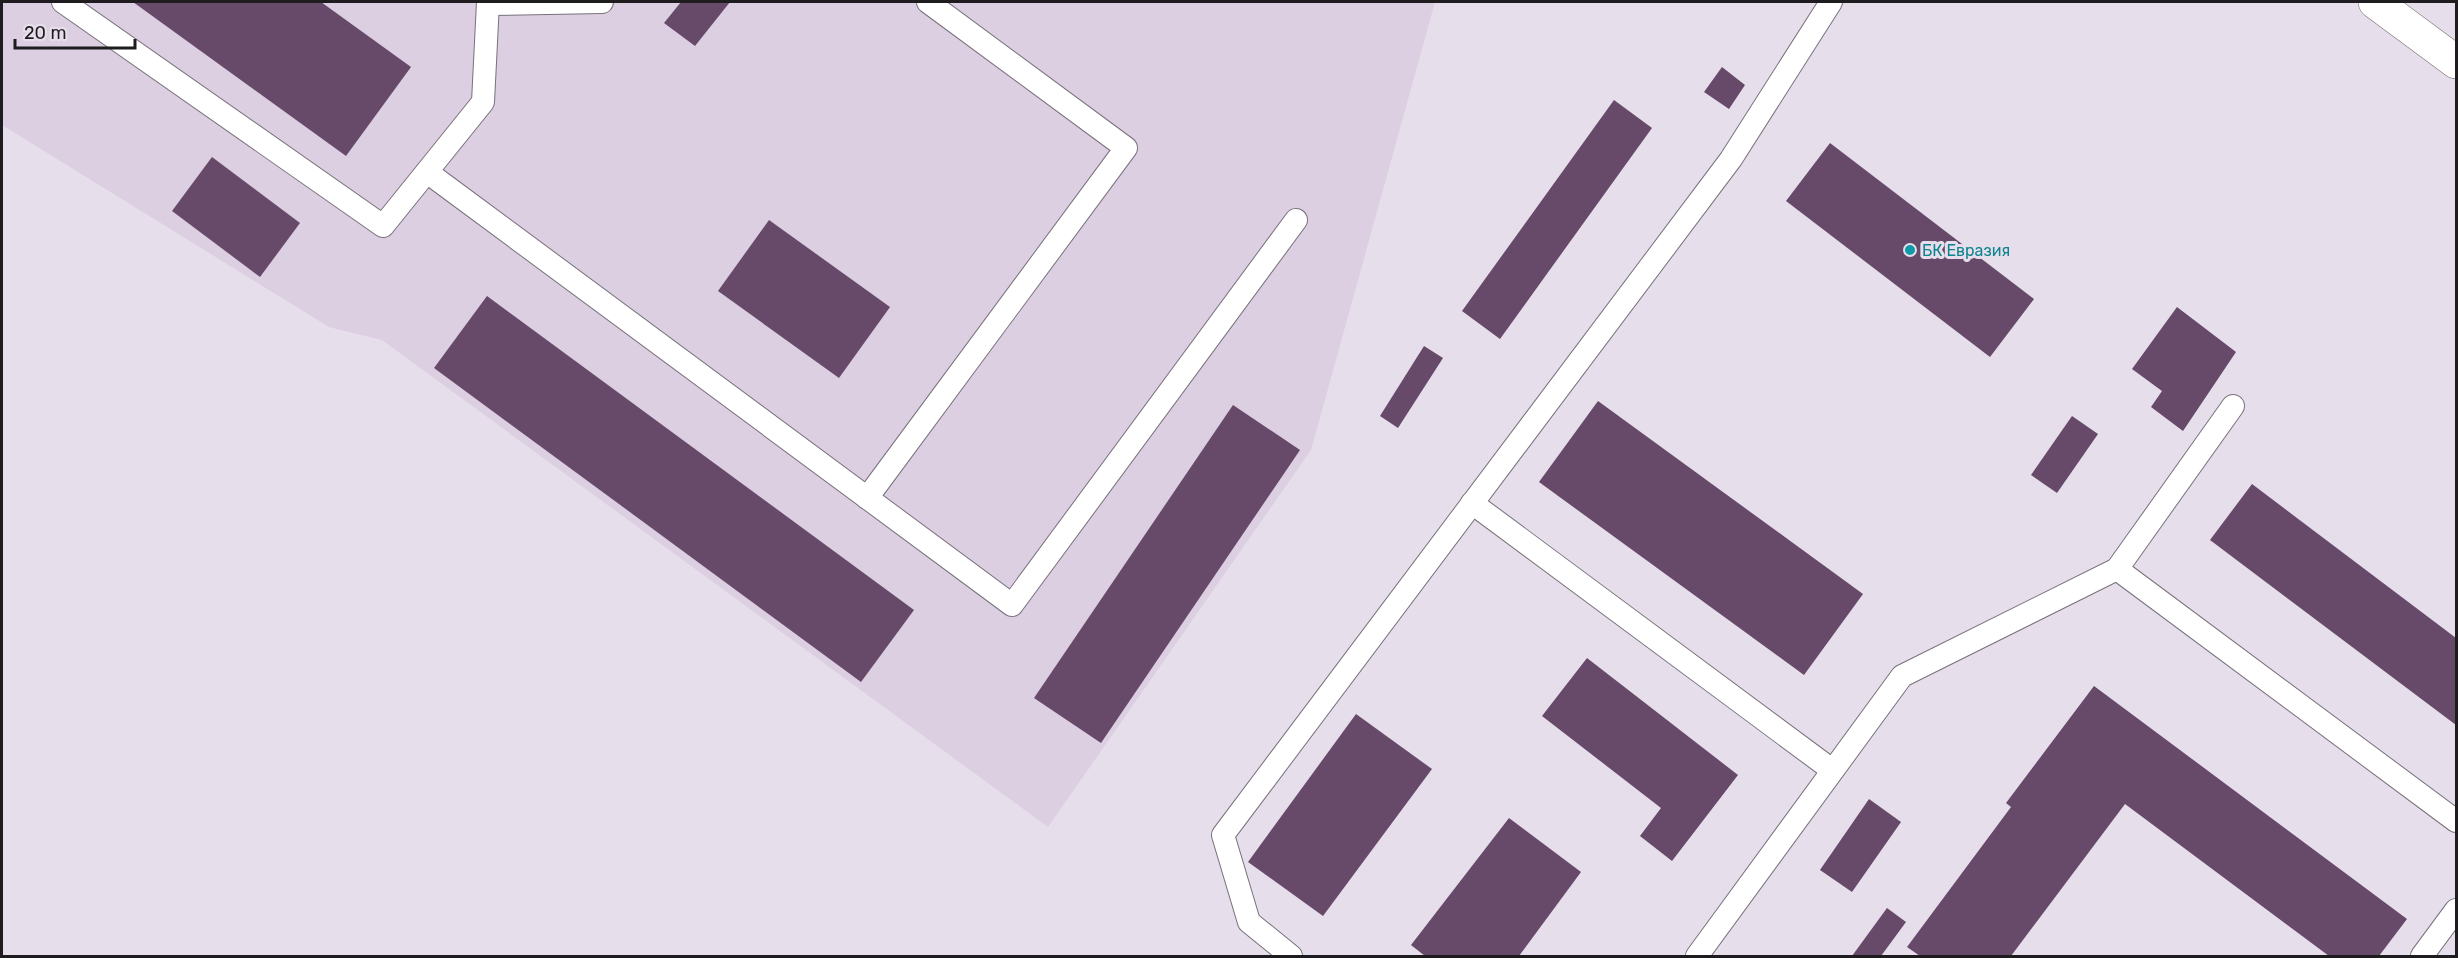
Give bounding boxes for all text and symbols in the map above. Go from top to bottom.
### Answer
scale bar [15,12,135,50]
text: 20 m [24,22,66,44]
place label: БК Евразия [1922,241,2010,260]
marker: БК Евразия [1903,243,1917,257]

